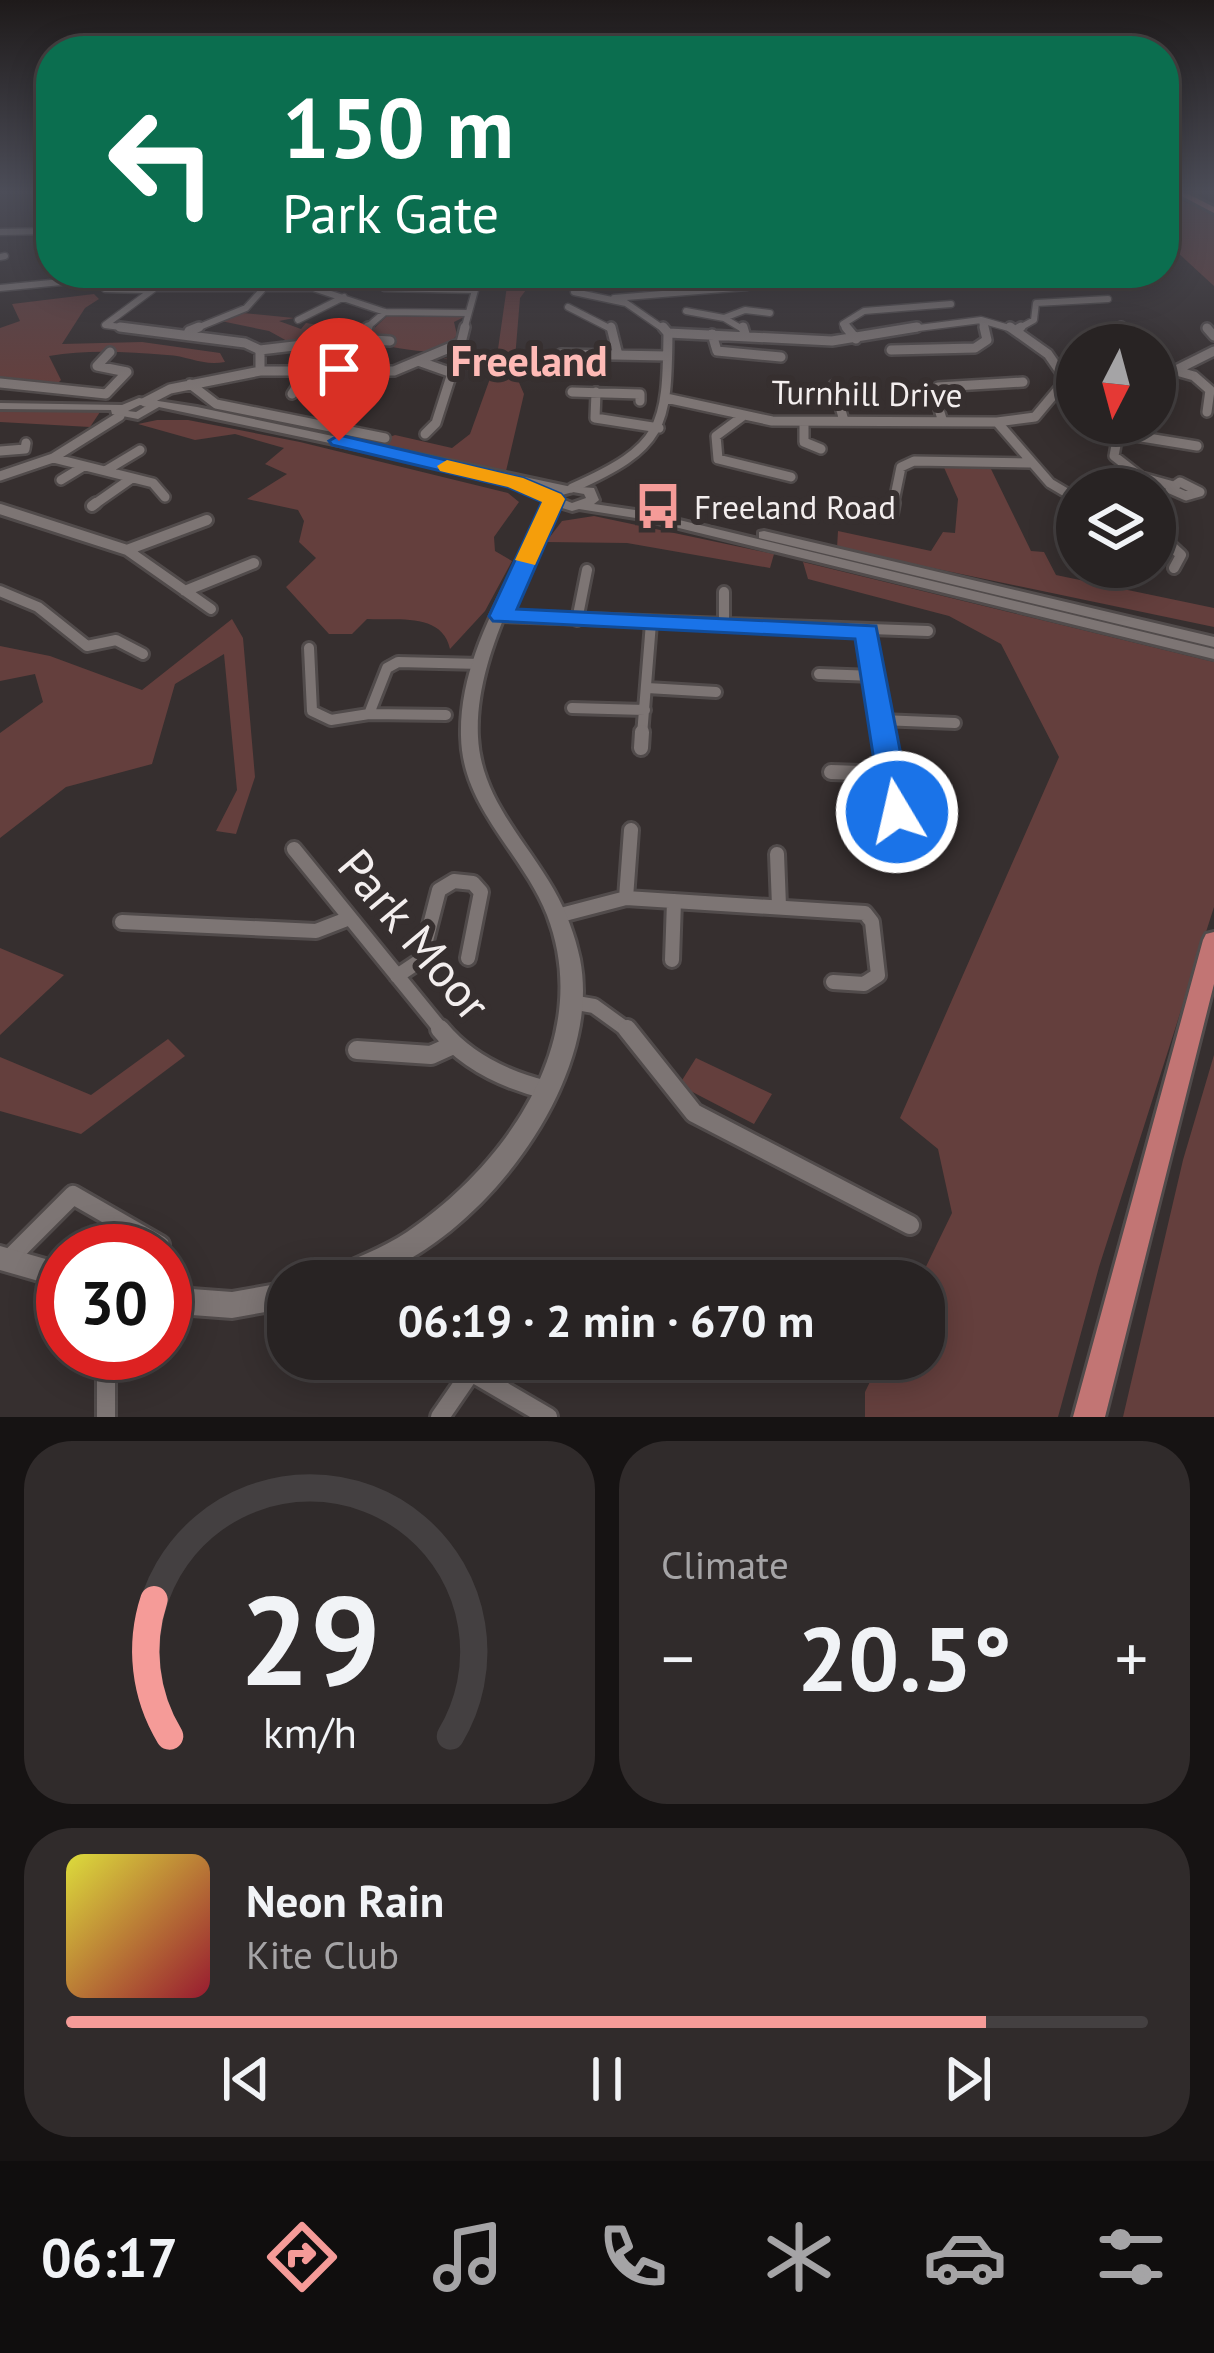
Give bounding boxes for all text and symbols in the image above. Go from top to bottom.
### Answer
text: 150 m [282,72,514,181]
icon: left [84,84,240,240]
text: Park Gate [282,178,499,248]
pin [288,318,390,441]
north arrow [1056,324,1176,444]
map controls [1056,324,1176,588]
district label: Freeland [450,333,608,388]
icon: arrive [306,336,372,402]
street label: Turnhill Drive [771,370,963,416]
button: layers [1056,468,1176,588]
bus stop icon: Freeland Road [633,481,683,531]
place label: Freeland Road [694,485,896,528]
position arrow [834,749,960,875]
street label: Park Moor [325,835,505,1033]
speed limit sign: 30 [36,1224,192,1380]
text: 06:19 · 2 min · 670 m [398,1291,814,1349]
text: Climate [661,1539,789,1590]
text: 29 [239,1558,380,1719]
text: 20.5° [797,1599,1012,1716]
text: − [661,1615,694,1700]
text: + [1115,1615,1148,1700]
text: km/h [262,1703,357,1759]
text: Neon Rain [246,1871,444,1929]
text: Kite Club [246,1929,399,1980]
icon: previous [213,2046,279,2112]
icon: pause [574,2046,640,2112]
icon: next [935,2046,1001,2112]
icon: directions [260,2215,344,2299]
icon: music [426,2215,510,2299]
icon: phone [591,2215,675,2299]
icon: climate [757,2215,841,2299]
icon: car [923,2215,1007,2299]
icon: filters [1089,2215,1173,2299]
text: 06:17 [41,2222,178,2292]

